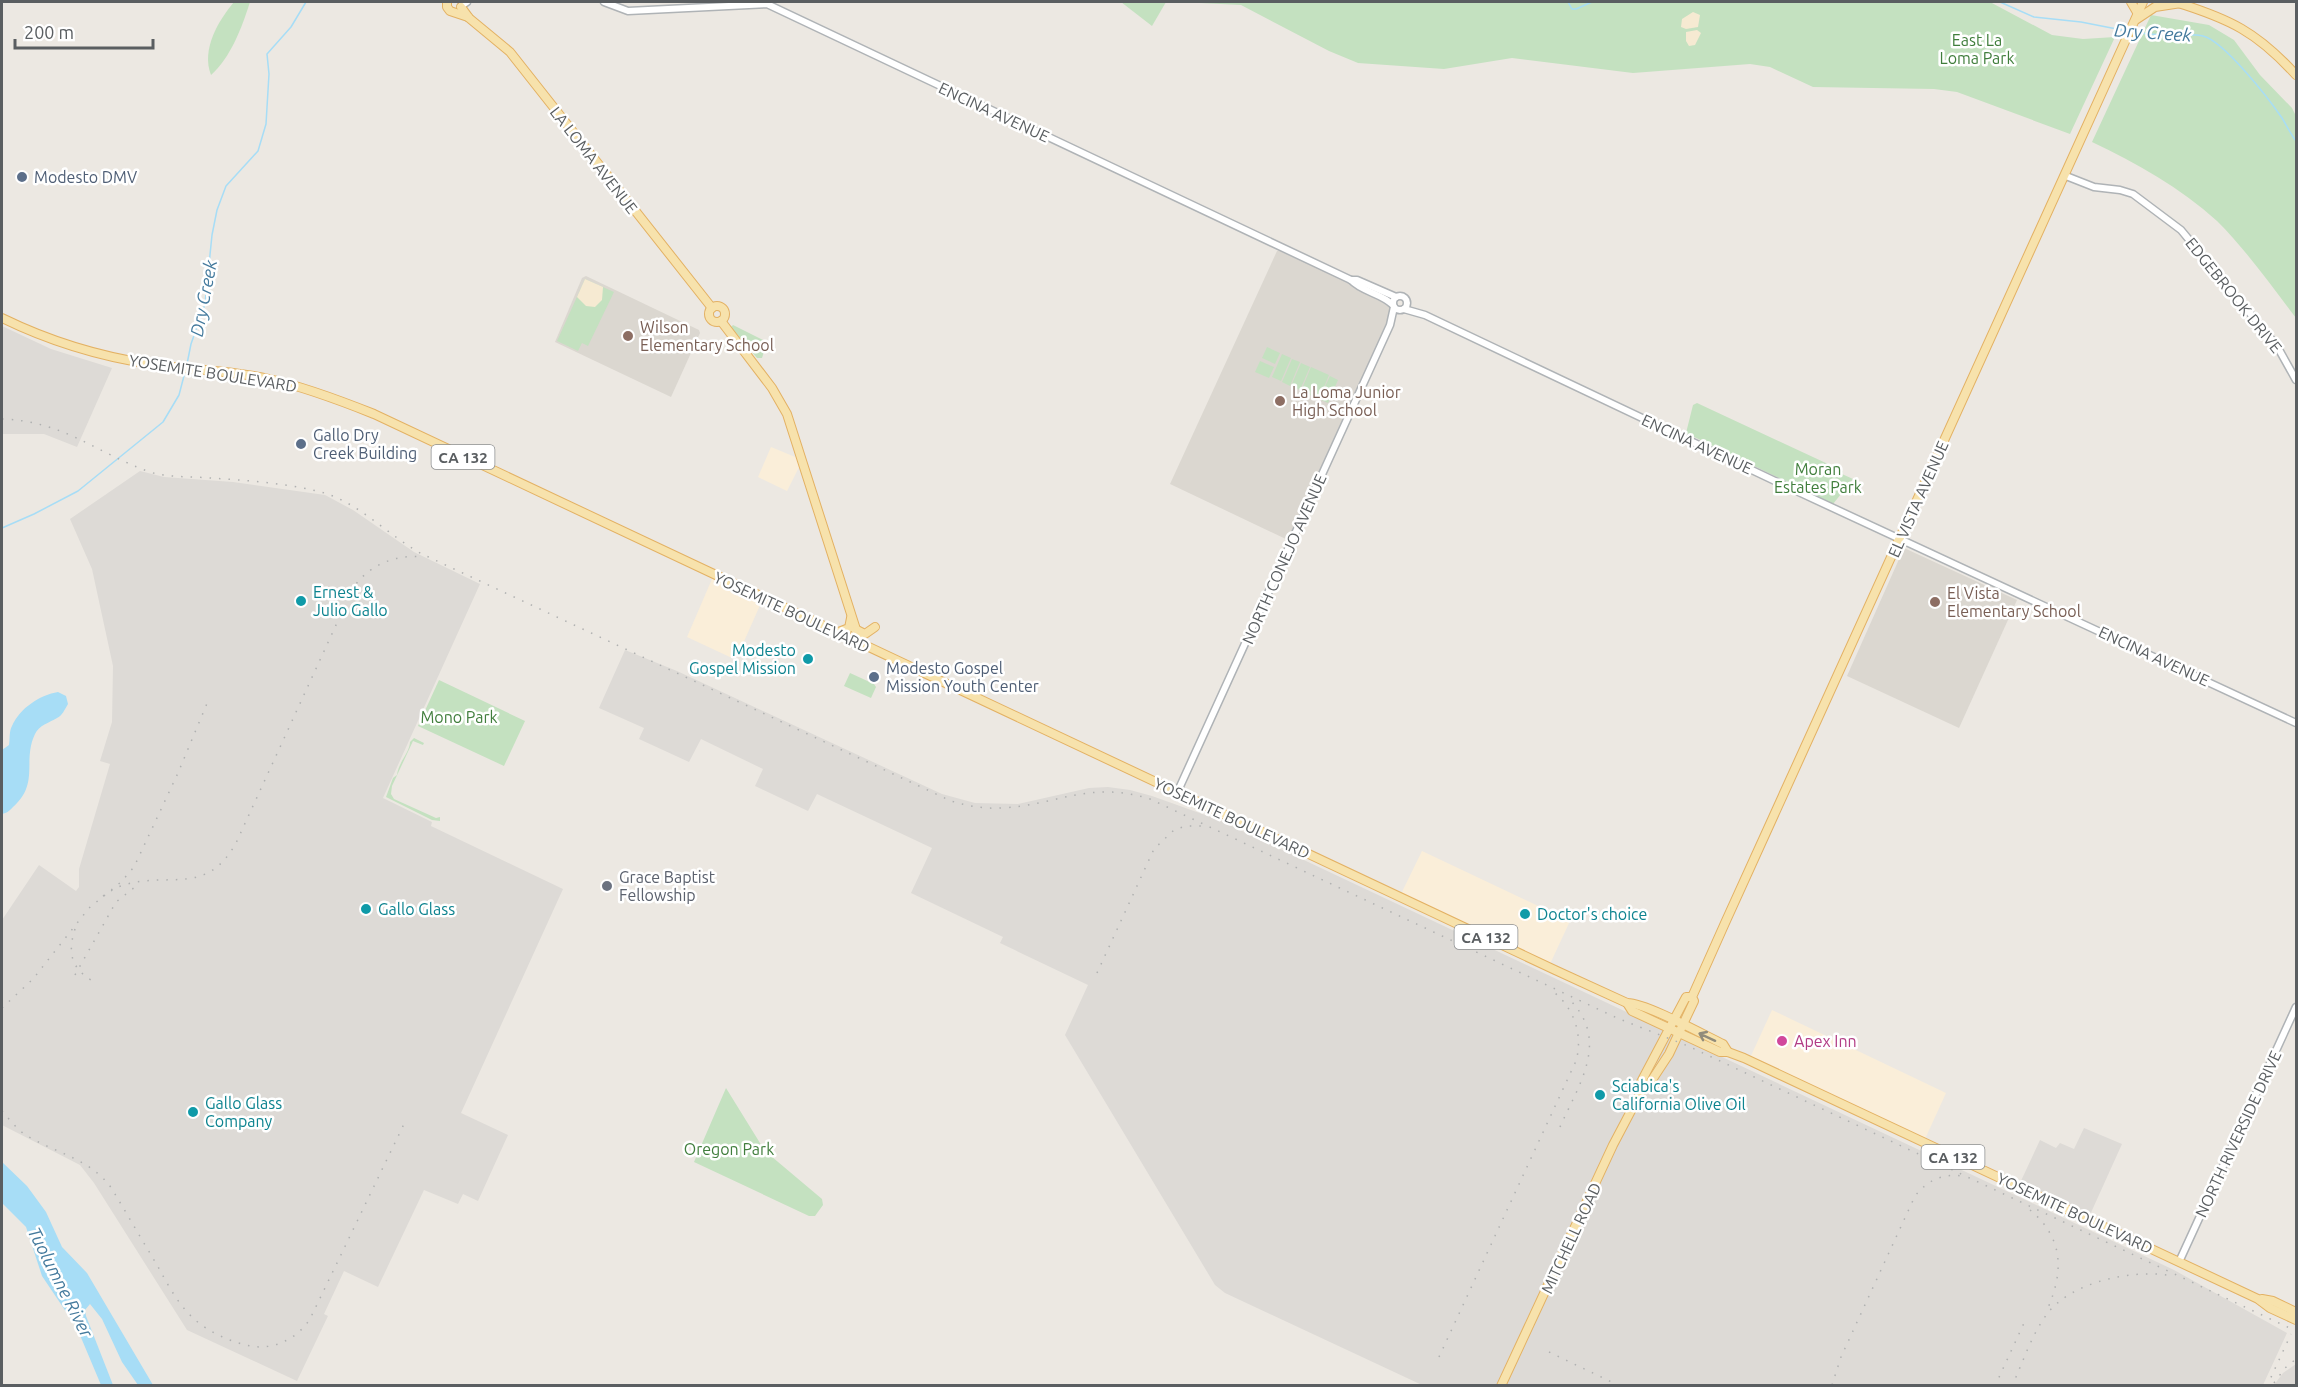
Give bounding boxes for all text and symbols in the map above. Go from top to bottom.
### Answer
scale bar [15,12,153,50]
water label: Dry Creek [2114,19,2193,45]
text: 200 m [24,22,74,42]
park label: East La Loma Park [1940,31,2015,67]
street label: ENCINA AVENUE [936,79,1052,145]
street label: LA LOMA AVENUE [547,103,641,217]
place label: Modesto DMV [34,168,137,186]
marker: Modesto DMV [15,170,29,184]
street label: EDGEBROOK DRIVE [2182,234,2286,356]
water label: Dry Creek [186,257,220,338]
place label: Wilson Elementary School [640,318,774,354]
marker: Wilson Elementary School [621,329,635,343]
street label: YOSEMITE BOULEVARD [128,351,298,395]
place label: La Loma Junior High School [1292,383,1401,419]
marker: La Loma Junior High School [1273,394,1287,408]
street label: ENCINA AVENUE [1639,411,1755,477]
place label: Gallo Dry Creek Building [313,426,417,462]
marker: Gallo Dry Creek Building [294,437,308,451]
street label: EL VISTA AVENUE [1884,438,1952,560]
road number: CA 132 [432,445,494,469]
park label: Moran Estates Park [1774,460,1862,496]
street label: NORTH CONEJO AVENUE [1238,471,1330,647]
street label: YOSEMITE BOULEVARD [711,568,873,656]
place label: Ernest & Julio Gallo [313,583,388,619]
place label: El Vista Elementary School [1947,584,2081,620]
marker: Ernest & Julio Gallo [294,594,308,608]
marker: El Vista Elementary School [1928,595,1942,609]
street label: ENCINA AVENUE [2096,623,2212,689]
place label: Modesto Gospel Mission [689,641,796,677]
marker: Modesto Gospel Mission [801,652,815,666]
place label: Modesto Gospel Mission Youth Center [886,659,1039,695]
marker: Modesto Gospel Mission Youth Center [867,670,881,684]
park label: Mono Park [420,708,498,726]
street label: YOSEMITE BOULEVARD [1151,774,1313,862]
place label: Grace Baptist Fellowship [619,868,716,904]
marker: Grace Baptist Fellowship [600,879,614,893]
place label: Gallo Glass [378,900,455,918]
marker: Gallo Glass [359,902,373,916]
place label: Doctor's choice [1537,905,1647,923]
marker: Doctor's choice [1518,907,1532,921]
road number: CA 132 [1454,925,1518,949]
one-way arrow [1699,1030,1717,1042]
place label: Apex Inn [1794,1032,1857,1050]
marker: Apex Inn [1775,1034,1789,1048]
street label: NORTH RIVERSIDE DRIVE [2191,1048,2285,1220]
place label: Sciabica's California Olive Oil [1612,1077,1746,1113]
marker: Sciabica's California Olive Oil [1593,1088,1607,1102]
place label: Gallo Glass Company [205,1094,282,1130]
marker: Gallo Glass Company [186,1105,200,1119]
park label: Oregon Park [684,1140,774,1158]
road number: CA 132 [1922,1145,1984,1169]
street label: YOSEMITE BOULEVARD [1994,1169,2156,1257]
street label: MITCHELL ROAD [1537,1180,1605,1296]
water label: Tuolumne River [25,1223,98,1342]

